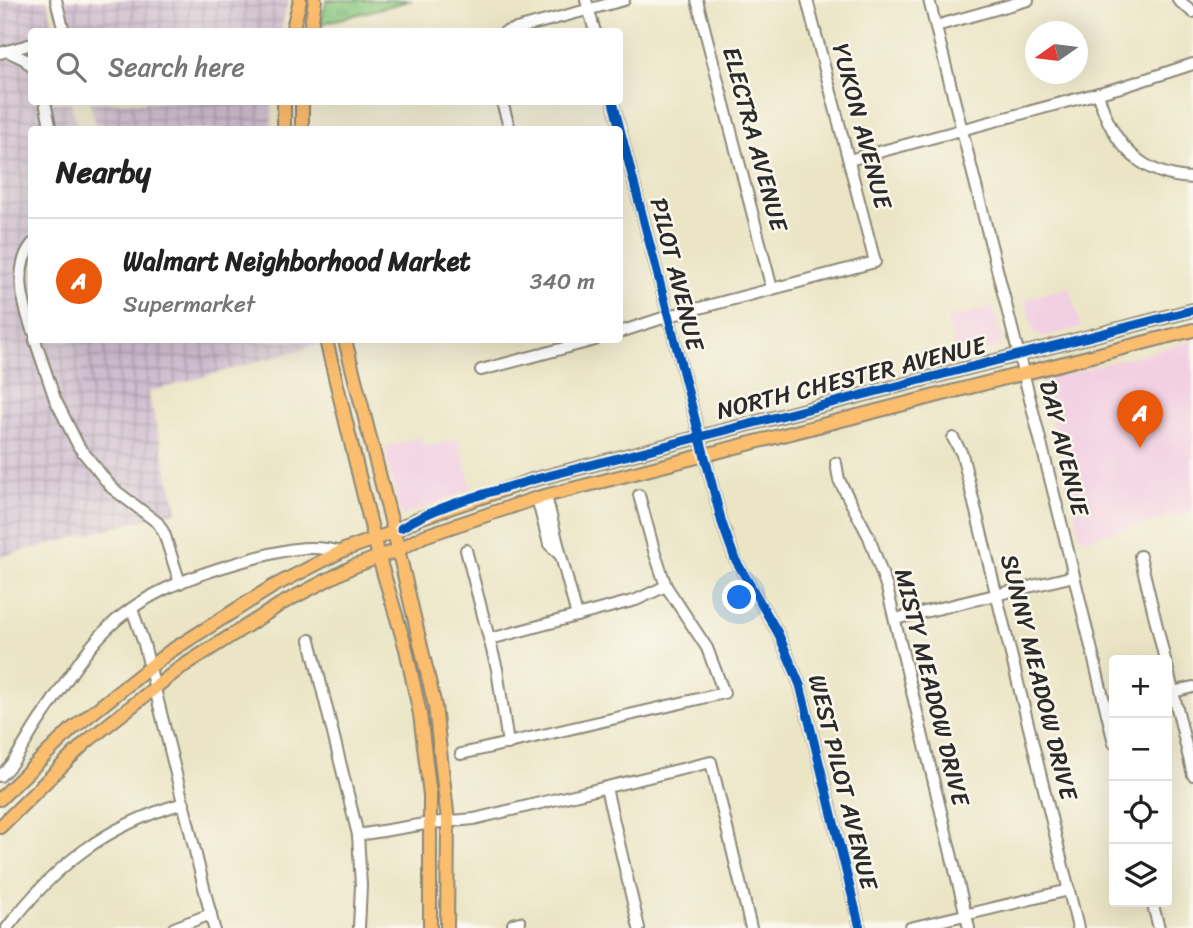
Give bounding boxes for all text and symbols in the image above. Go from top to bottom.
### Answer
north arrow [1025,21,1088,84]
search box [28,28,623,105]
street label: YUKON AVENUE [820,39,905,215]
street label: ELECTRA AVENUE [710,42,800,238]
text: Search here [108,44,245,90]
icon: search [52,48,90,86]
text: Nearby [56,145,151,199]
street label: PILOT AVENUE [638,193,717,357]
text: Walmart Neighborhood Market [123,238,471,284]
text: A [71,261,87,302]
text: 340 m [530,261,595,302]
text: Supermarket [123,284,255,325]
street label: NORTH CHESTER AVENUE [712,324,992,432]
street label: DAY AVENUE [1027,376,1102,522]
pin: A [1117,390,1163,448]
street label: SUNNY MEADOW DRIVE [988,550,1090,806]
street label: MISTY MEADOW DRIVE [882,564,982,812]
your location [722,580,756,614]
map controls [1109,655,1172,907]
button: + [1109,655,1172,718]
street label: WEST PILOT AVENUE [796,670,890,896]
button: − [1109,718,1172,781]
button: locate [1109,781,1172,844]
button: layers [1109,844,1172,907]

